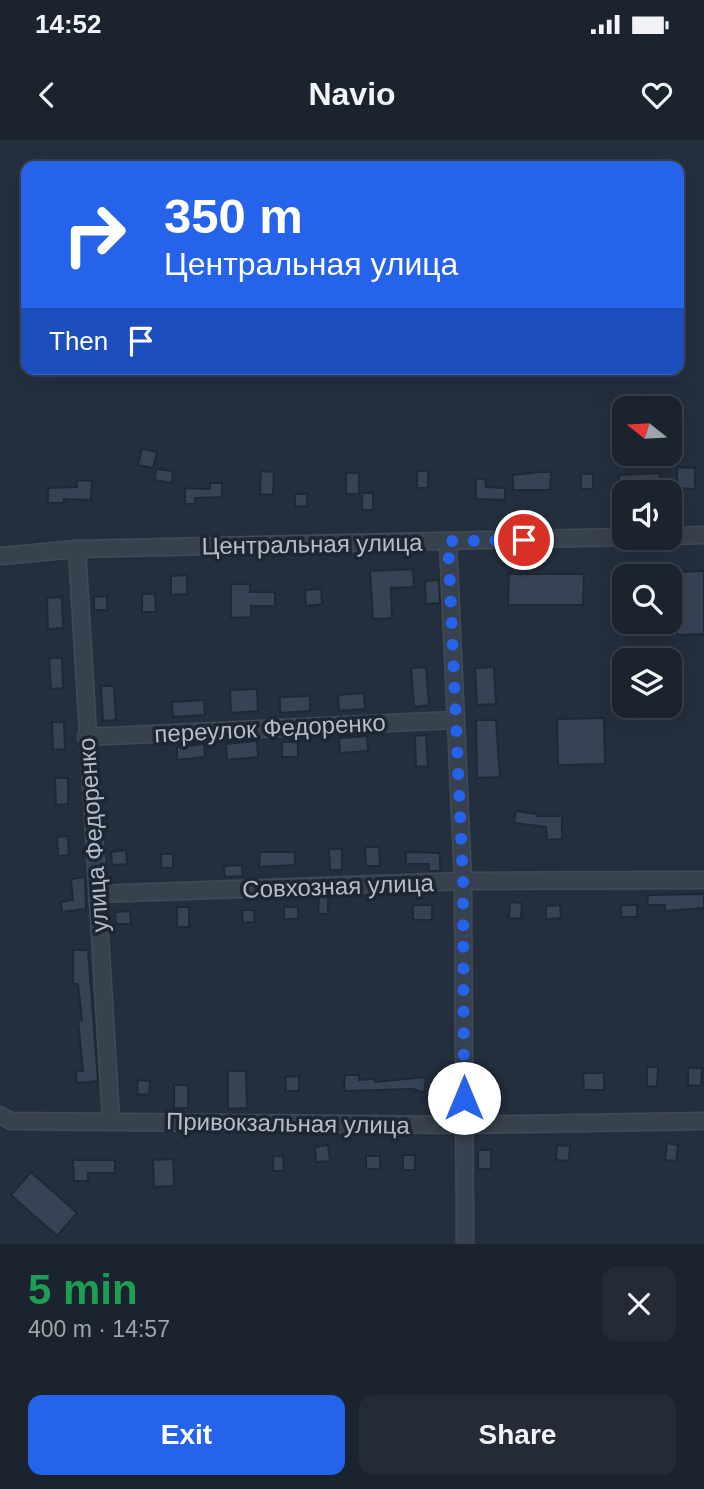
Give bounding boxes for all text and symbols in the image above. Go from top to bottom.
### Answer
text: 14:52 [35,9,102,39]
icon: back [28,76,66,114]
text: Navio [308,76,396,112]
icon: heart [638,76,676,114]
icon: right [49,189,140,280]
text: 350 m [164,189,303,243]
text: Центральная улица [164,246,458,282]
icon: arrive [122,322,160,360]
text: Then [49,326,108,356]
north arrow [612,396,682,466]
map controls [612,396,682,718]
button: sound [612,480,682,550]
pin [494,510,554,570]
icon: arrive [505,521,543,559]
street label: Центральная улица [201,529,423,559]
button: search [612,564,682,634]
button: layers [612,648,682,718]
street label: переулок Федоренко [154,708,386,748]
street label: улица Федоренко [73,737,113,933]
street label: Совхозная улица [242,869,435,903]
position arrow [427,1061,501,1135]
street label: Привокзальная улица [166,1107,411,1139]
text: 5 min [28,1266,138,1313]
button: close [602,1267,676,1341]
text: 400 m · 14:57 [28,1316,170,1342]
button: Exit [28,1395,345,1475]
button: Share [359,1395,676,1475]

